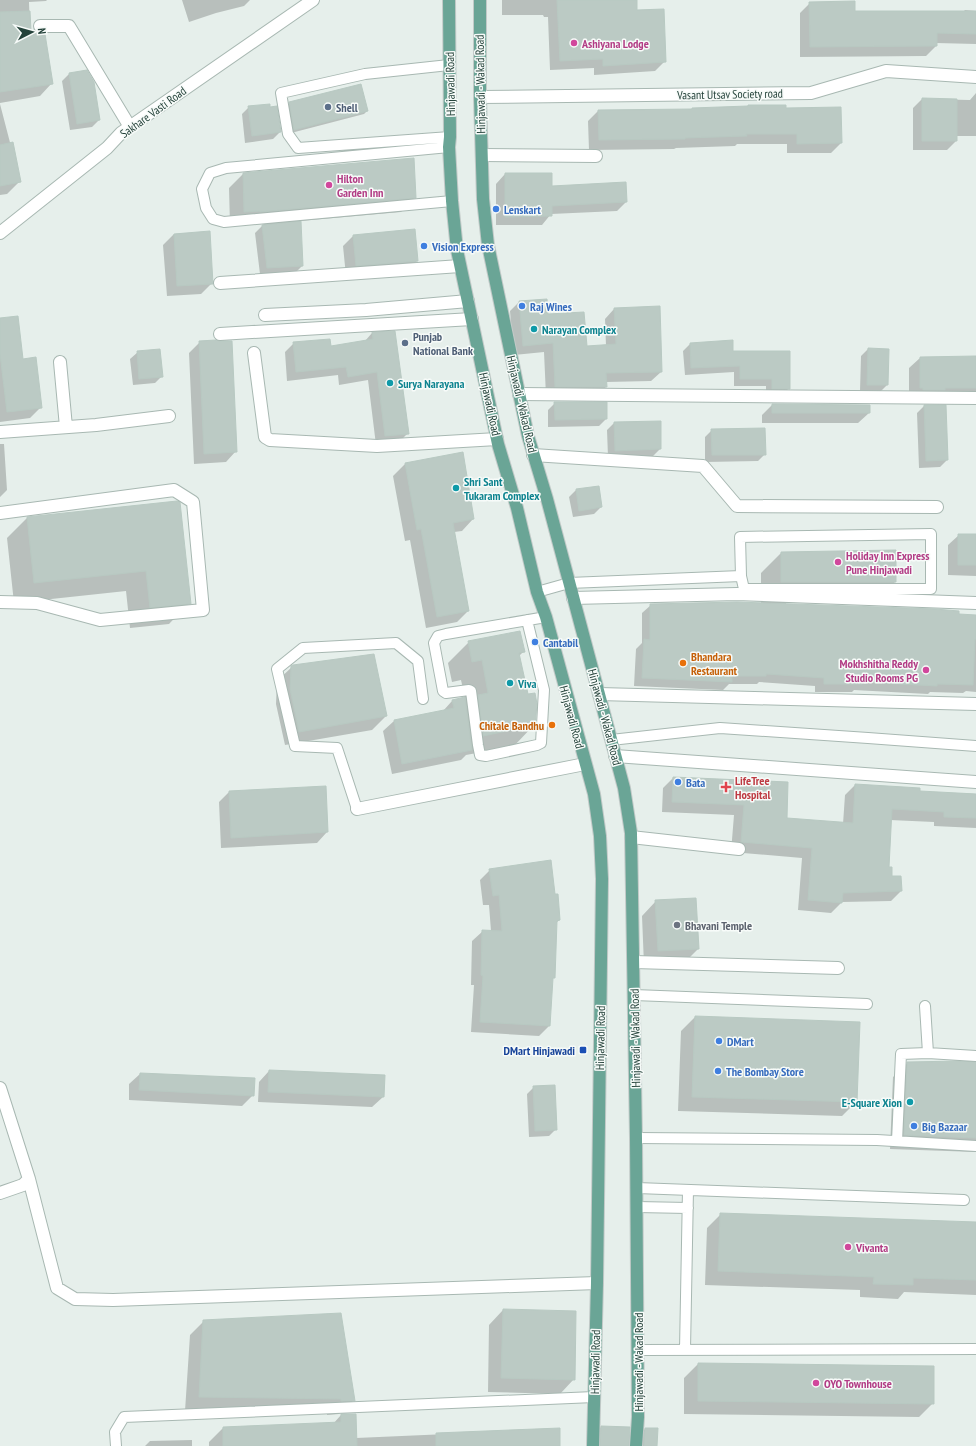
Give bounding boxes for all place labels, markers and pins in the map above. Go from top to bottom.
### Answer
place label: Ashiyana Lodge [581,36,649,51]
marker: Ashiyana Lodge [569,38,579,48]
place label: Shell [336,100,358,115]
marker: Shell [323,102,333,112]
place label: Hilton Garden Inn [337,171,383,200]
marker: Hilton Garden Inn [324,180,334,190]
place label: Lenskart [504,202,541,217]
marker: Lenskart [491,204,501,214]
place label: Vision Express [431,239,494,254]
marker: Vision Express [419,241,429,251]
place label: Raj Wines [530,299,572,314]
marker: Raj Wines [517,301,527,311]
place label: Narayan Complex [542,322,617,337]
marker: Narayan Complex [529,324,539,334]
place label: Punjab National Bank [413,329,473,358]
marker: Punjab National Bank [400,338,410,348]
place label: Surya Narayana [398,376,464,391]
marker: Surya Narayana [385,378,395,388]
place label: Shri Sant Tukaram Complex [464,474,540,503]
marker: Shri Sant Tukaram Complex [451,483,461,493]
place label: Holiday Inn Express Pune Hinjawadi [846,548,930,577]
marker: Holiday Inn Express Pune Hinjawadi [833,557,843,567]
place label: Cantabil [543,635,578,650]
marker: Cantabil [530,637,540,647]
place label: Bhandara Restaurant [691,649,738,678]
place label: Mokhshitha Reddy Studio Rooms PG [840,656,918,685]
marker: Bhandara Restaurant [678,658,688,668]
marker: Mokhshitha Reddy Studio Rooms PG [921,665,931,675]
place label: Viva [517,676,537,691]
marker: Viva [505,678,515,688]
place label: Chitale Bandhu [479,718,544,733]
marker: Chitale Bandhu [547,720,557,730]
place label: LifeTree Hospital [735,773,770,802]
place label: Bata [686,775,705,790]
marker: Bata [673,777,683,787]
marker: LifeTree Hospital [720,781,732,793]
place label: Bhavani Temple [685,918,752,933]
marker: Bhavani Temple [672,920,682,930]
place label: DMart [727,1034,754,1049]
marker: DMart [714,1036,724,1046]
place label: DMart Hinjawadi [504,1043,575,1058]
marker: DMart Hinjawadi [578,1045,588,1055]
place label: The Bombay Store [726,1064,804,1079]
marker: The Bombay Store [713,1066,723,1076]
place label: E-Square Xion [842,1095,902,1110]
marker: E-Square Xion [905,1097,915,1107]
place label: Big Bazaar [922,1119,968,1134]
marker: Big Bazaar [909,1121,919,1131]
place label: Vivanta [855,1240,888,1255]
marker: Vivanta [843,1242,853,1252]
place label: OYO Townhouse [824,1376,892,1391]
marker: OYO Townhouse [811,1378,821,1388]

